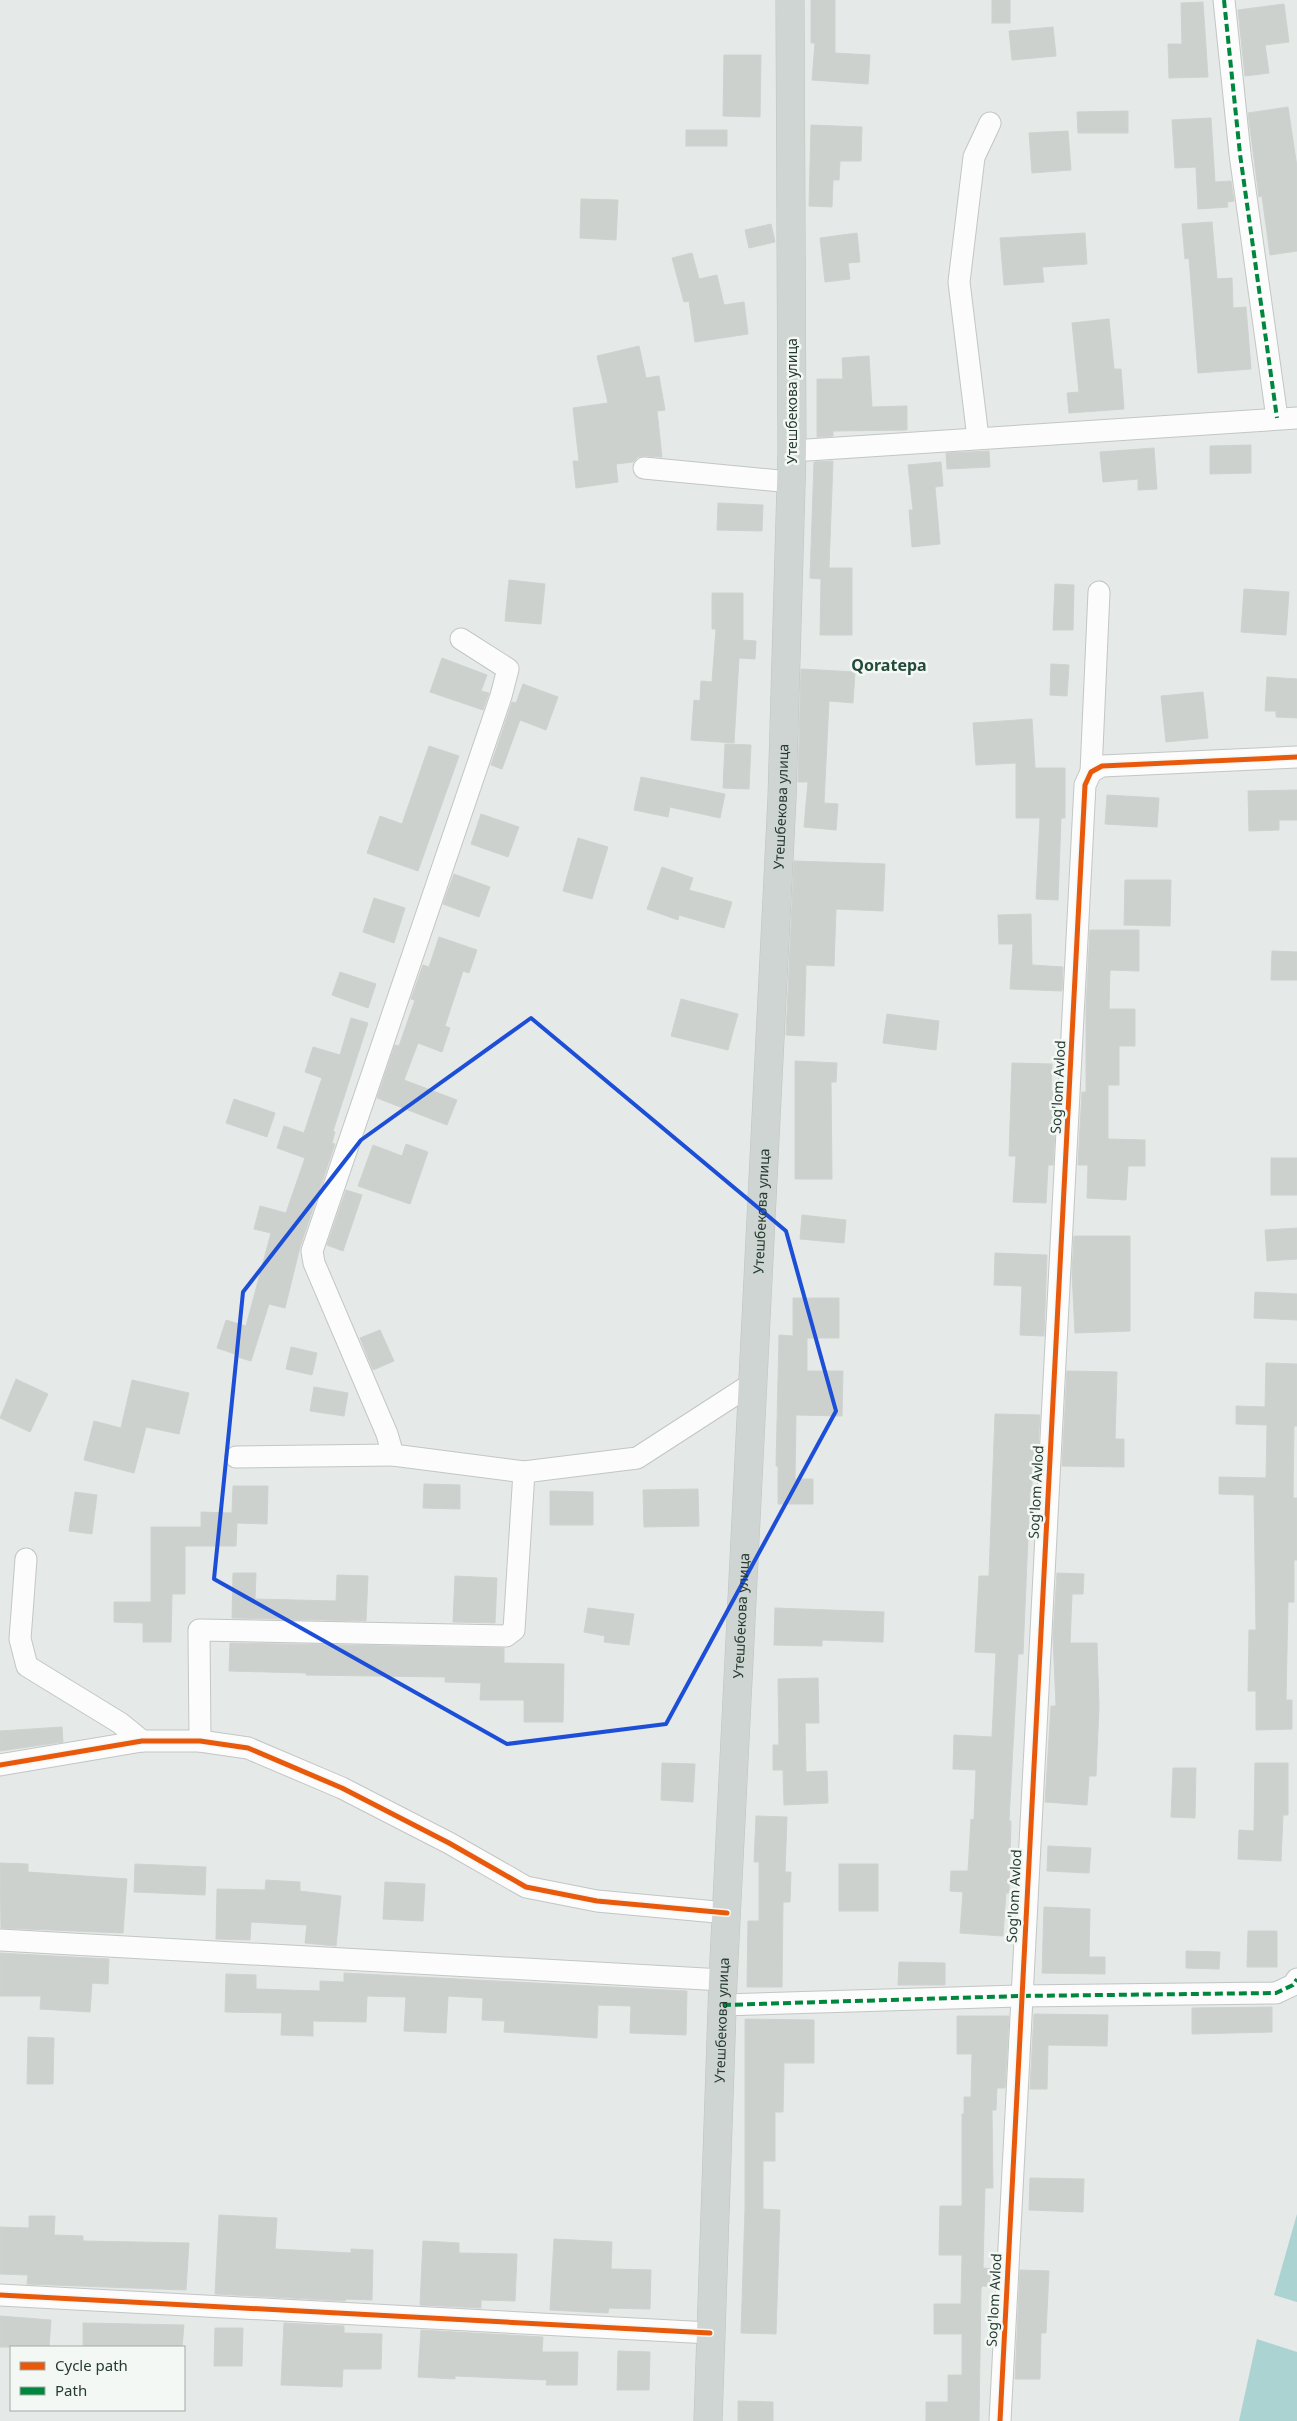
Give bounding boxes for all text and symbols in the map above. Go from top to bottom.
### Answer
street label: Утешбекова улица [782,338,801,464]
district label: Qoratepa [851,654,927,676]
street label: Утешбекова улица [768,744,793,870]
street label: Sog'lom Avlod [1046,1040,1069,1134]
street label: Утешбекова улица [748,1148,774,1275]
street label: Sog'lom Avlod [1024,1445,1047,1539]
street label: Утешбекова улица [728,1552,753,1679]
street label: Sog'lom Avlod [1002,1849,1025,1943]
street label: Утешбекова улица [709,1957,733,2083]
street label: Sog'lom Avlod [982,2253,1005,2347]
legend [10,2346,185,2411]
text: Cycle path [55,2355,128,2375]
text: Path [55,2380,87,2400]

